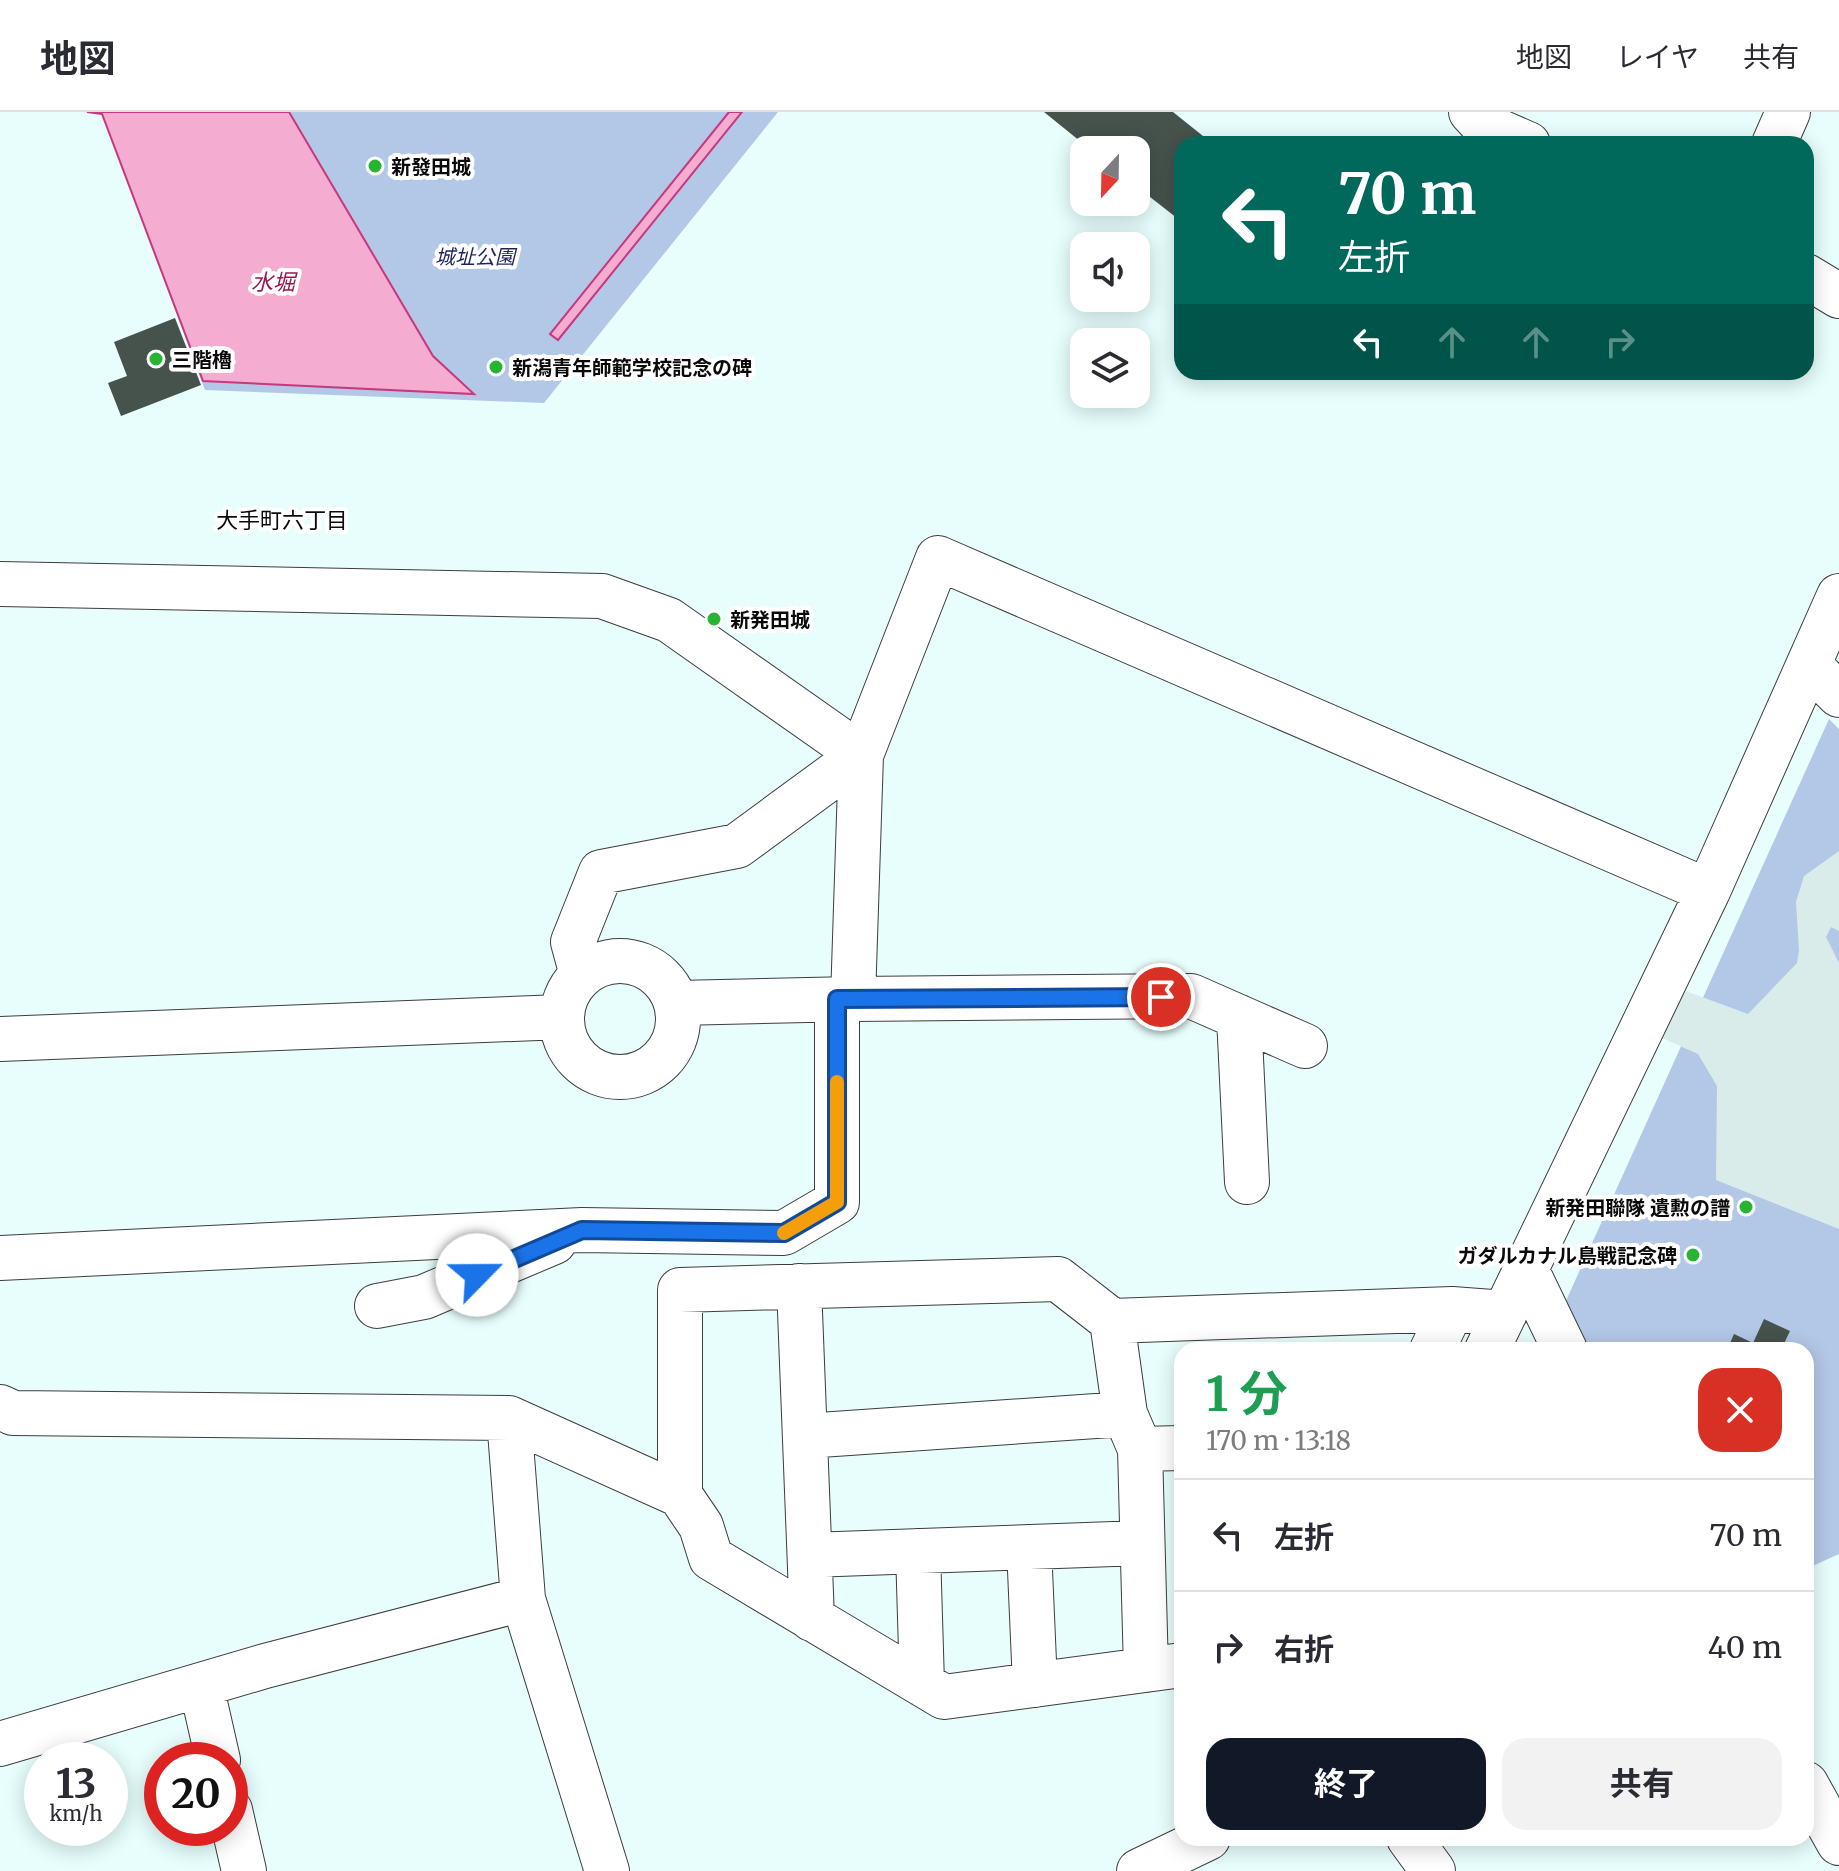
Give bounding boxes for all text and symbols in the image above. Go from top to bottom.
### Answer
text: 地図 [40,35,116,82]
text: 地図 [1516,39,1572,75]
text: レイヤ [1616,39,1699,75]
text: 共有 [1743,39,1799,75]
north arrow [1070,136,1150,216]
map controls [1070,136,1150,408]
place label: 新發田城 [391,154,471,179]
marker: 新發田城 [366,157,384,175]
text: 70 m [1338,159,1476,229]
icon: left [1206,168,1310,272]
button: sound [1070,232,1150,312]
text: 左折 [1338,235,1410,280]
park label: 城址公園 [435,244,518,269]
water label: 水堀 [251,268,298,296]
icon: left [1346,320,1390,364]
icon: ahead [1430,320,1474,364]
icon: ahead [1514,320,1558,364]
icon: right [1598,320,1642,364]
button: layers [1070,328,1150,408]
place label: 三階櫓 [172,347,232,372]
marker: 三階櫓 [147,350,165,368]
place label: 新潟青年師範学校記念の碑 [512,355,752,380]
marker: 新潟青年師範学校記念の碑 [487,358,505,376]
district label: 大手町六丁目 [216,506,348,534]
place label: 新発田城 [730,607,810,632]
marker: 新発田城 [705,610,723,628]
pin [1127,963,1195,1031]
icon: arrive [1139,975,1183,1019]
place label: 新発田聯隊 遺勲の譜 [1545,1195,1730,1220]
marker: 新発田聯隊 遺勲の譜 [1737,1198,1755,1216]
position arrow [435,1233,519,1317]
place label: ガダルカナル島戦記念碑 [1458,1243,1677,1268]
marker: ガダルカナル島戦記念碑 [1684,1246,1702,1264]
text: 1 分 [1206,1364,1288,1424]
button: close [1698,1368,1782,1452]
text: 170 m · 13:18 [1206,1424,1351,1457]
icon: left [1206,1513,1250,1557]
text: 70 m [1709,1516,1782,1554]
text: 左折 [1274,1518,1334,1556]
icon: right [1206,1625,1250,1669]
text: 40 m [1708,1628,1782,1666]
text: 右折 [1274,1630,1334,1668]
button: 終了 [1206,1738,1486,1830]
button: 共有 [1502,1738,1782,1830]
speed limit sign: 20 [144,1742,248,1846]
text: 13 [56,1759,96,1809]
text: km/h [50,1801,102,1826]

